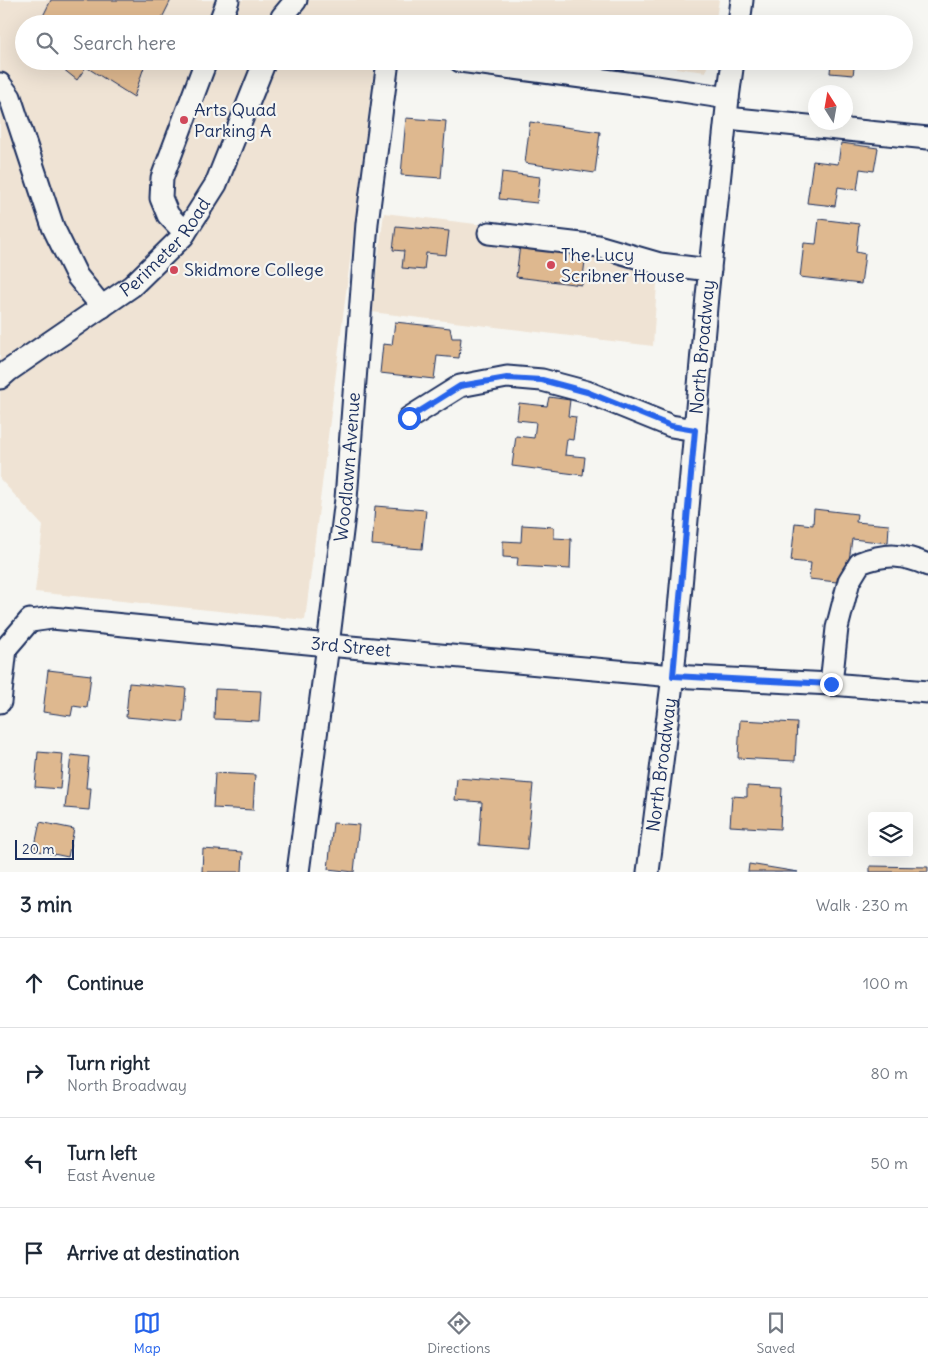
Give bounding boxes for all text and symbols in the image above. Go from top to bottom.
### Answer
search box [15,15,913,70]
icon: search [33,29,61,57]
text: Search here [73,31,176,55]
north arrow [808,85,853,130]
place label: Arts Quad Parking A [194,98,277,142]
marker: Arts Quad Parking A [178,114,190,126]
street label: Perimeter Road [115,193,215,302]
place label: The Lucy Scribner House [561,243,685,287]
place label: Skidmore College [184,258,324,281]
marker: The Lucy Scribner House [545,259,557,271]
marker: Skidmore College [168,264,180,276]
street label: North Broadway [684,278,720,415]
street label: Woodlawn Avenue [329,391,365,543]
route start [398,407,421,430]
street label: 3rd Street [310,631,392,662]
route end [820,673,843,696]
street label: North Broadway [641,696,681,833]
map controls [868,812,913,857]
button: layers [868,812,913,857]
scale bar [15,837,74,860]
text: 20 m [22,840,55,858]
text: 3 min [20,891,72,918]
text: Walk · 230 m [816,895,908,915]
icon: ahead [20,969,48,997]
text: Continue [67,971,144,995]
text: 100 m [863,973,908,993]
text: Turn right [67,1051,150,1075]
icon: right [20,1059,48,1087]
text: 80 m [870,1063,908,1083]
text: North Broadway [67,1075,187,1095]
text: Turn left [67,1141,137,1165]
icon: left [20,1149,48,1177]
text: 50 m [870,1153,908,1173]
text: East Avenue [67,1165,155,1185]
icon: arrive [20,1239,48,1267]
text: Arrive at destination [67,1241,240,1265]
tab: Map [133,1309,161,1357]
tab: Directions [427,1309,490,1357]
tab: Saved [757,1309,795,1357]

